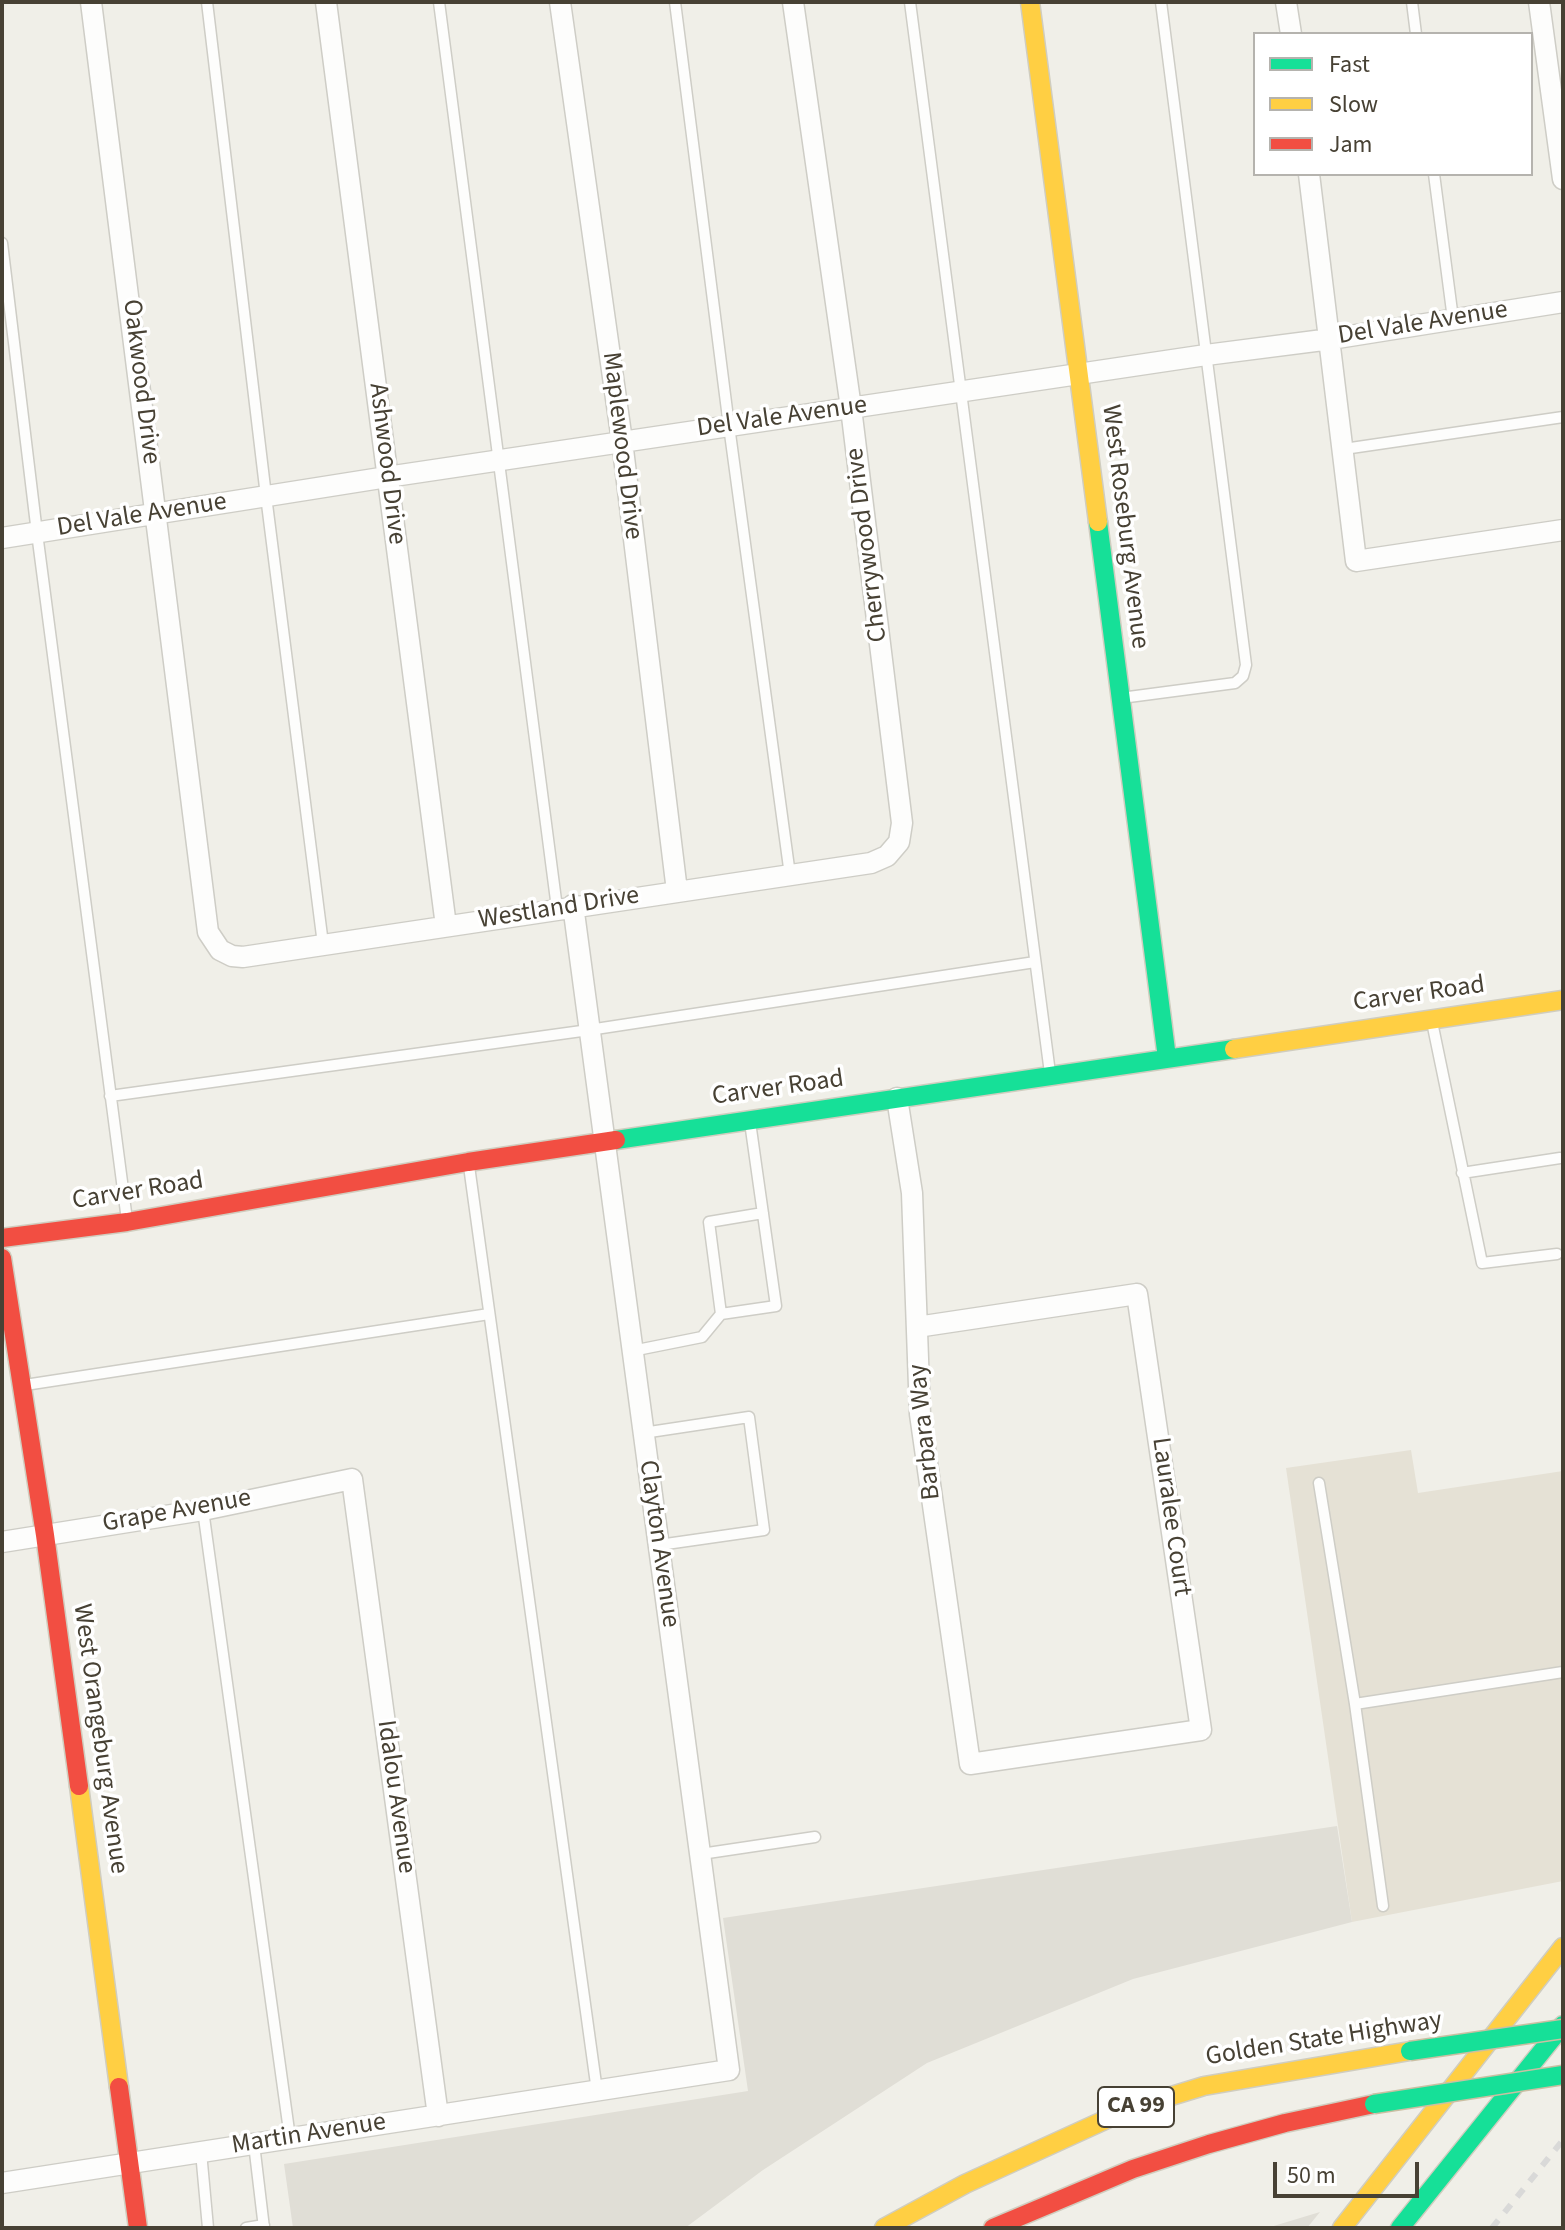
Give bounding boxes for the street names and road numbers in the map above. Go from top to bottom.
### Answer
street label: Del Vale Avenue [1336,295,1510,353]
street label: Oakwood Drive [114,298,166,466]
street label: Maplewood Drive [594,350,648,542]
street label: Ashwood Drive [361,381,411,547]
street label: Del Vale Avenue [695,391,869,445]
street label: West Roseburg Avenue [1094,403,1154,651]
street label: Cherrywood Drive [841,446,895,644]
street label: Del Vale Avenue [55,487,229,545]
street label: Westland Drive [476,881,642,937]
street label: Carver Road [1351,970,1487,1020]
street label: Carver Road [710,1064,846,1114]
street label: Carver Road [70,1166,206,1218]
street label: Barbara Way [903,1362,949,1502]
street label: Lauralee Court [1143,1436,1197,1598]
street label: Clayton Avenue [631,1458,685,1630]
street label: Grape Avenue [100,1484,254,1540]
street label: West Orangeburg Avenue [65,1602,133,1876]
street label: Idalou Avenue [369,1718,421,1876]
street label: Golden State Highway [1204,2006,1444,2074]
road number: CA 99 [1098,2087,1174,2127]
street label: Martin Avenue [230,2107,388,2163]

